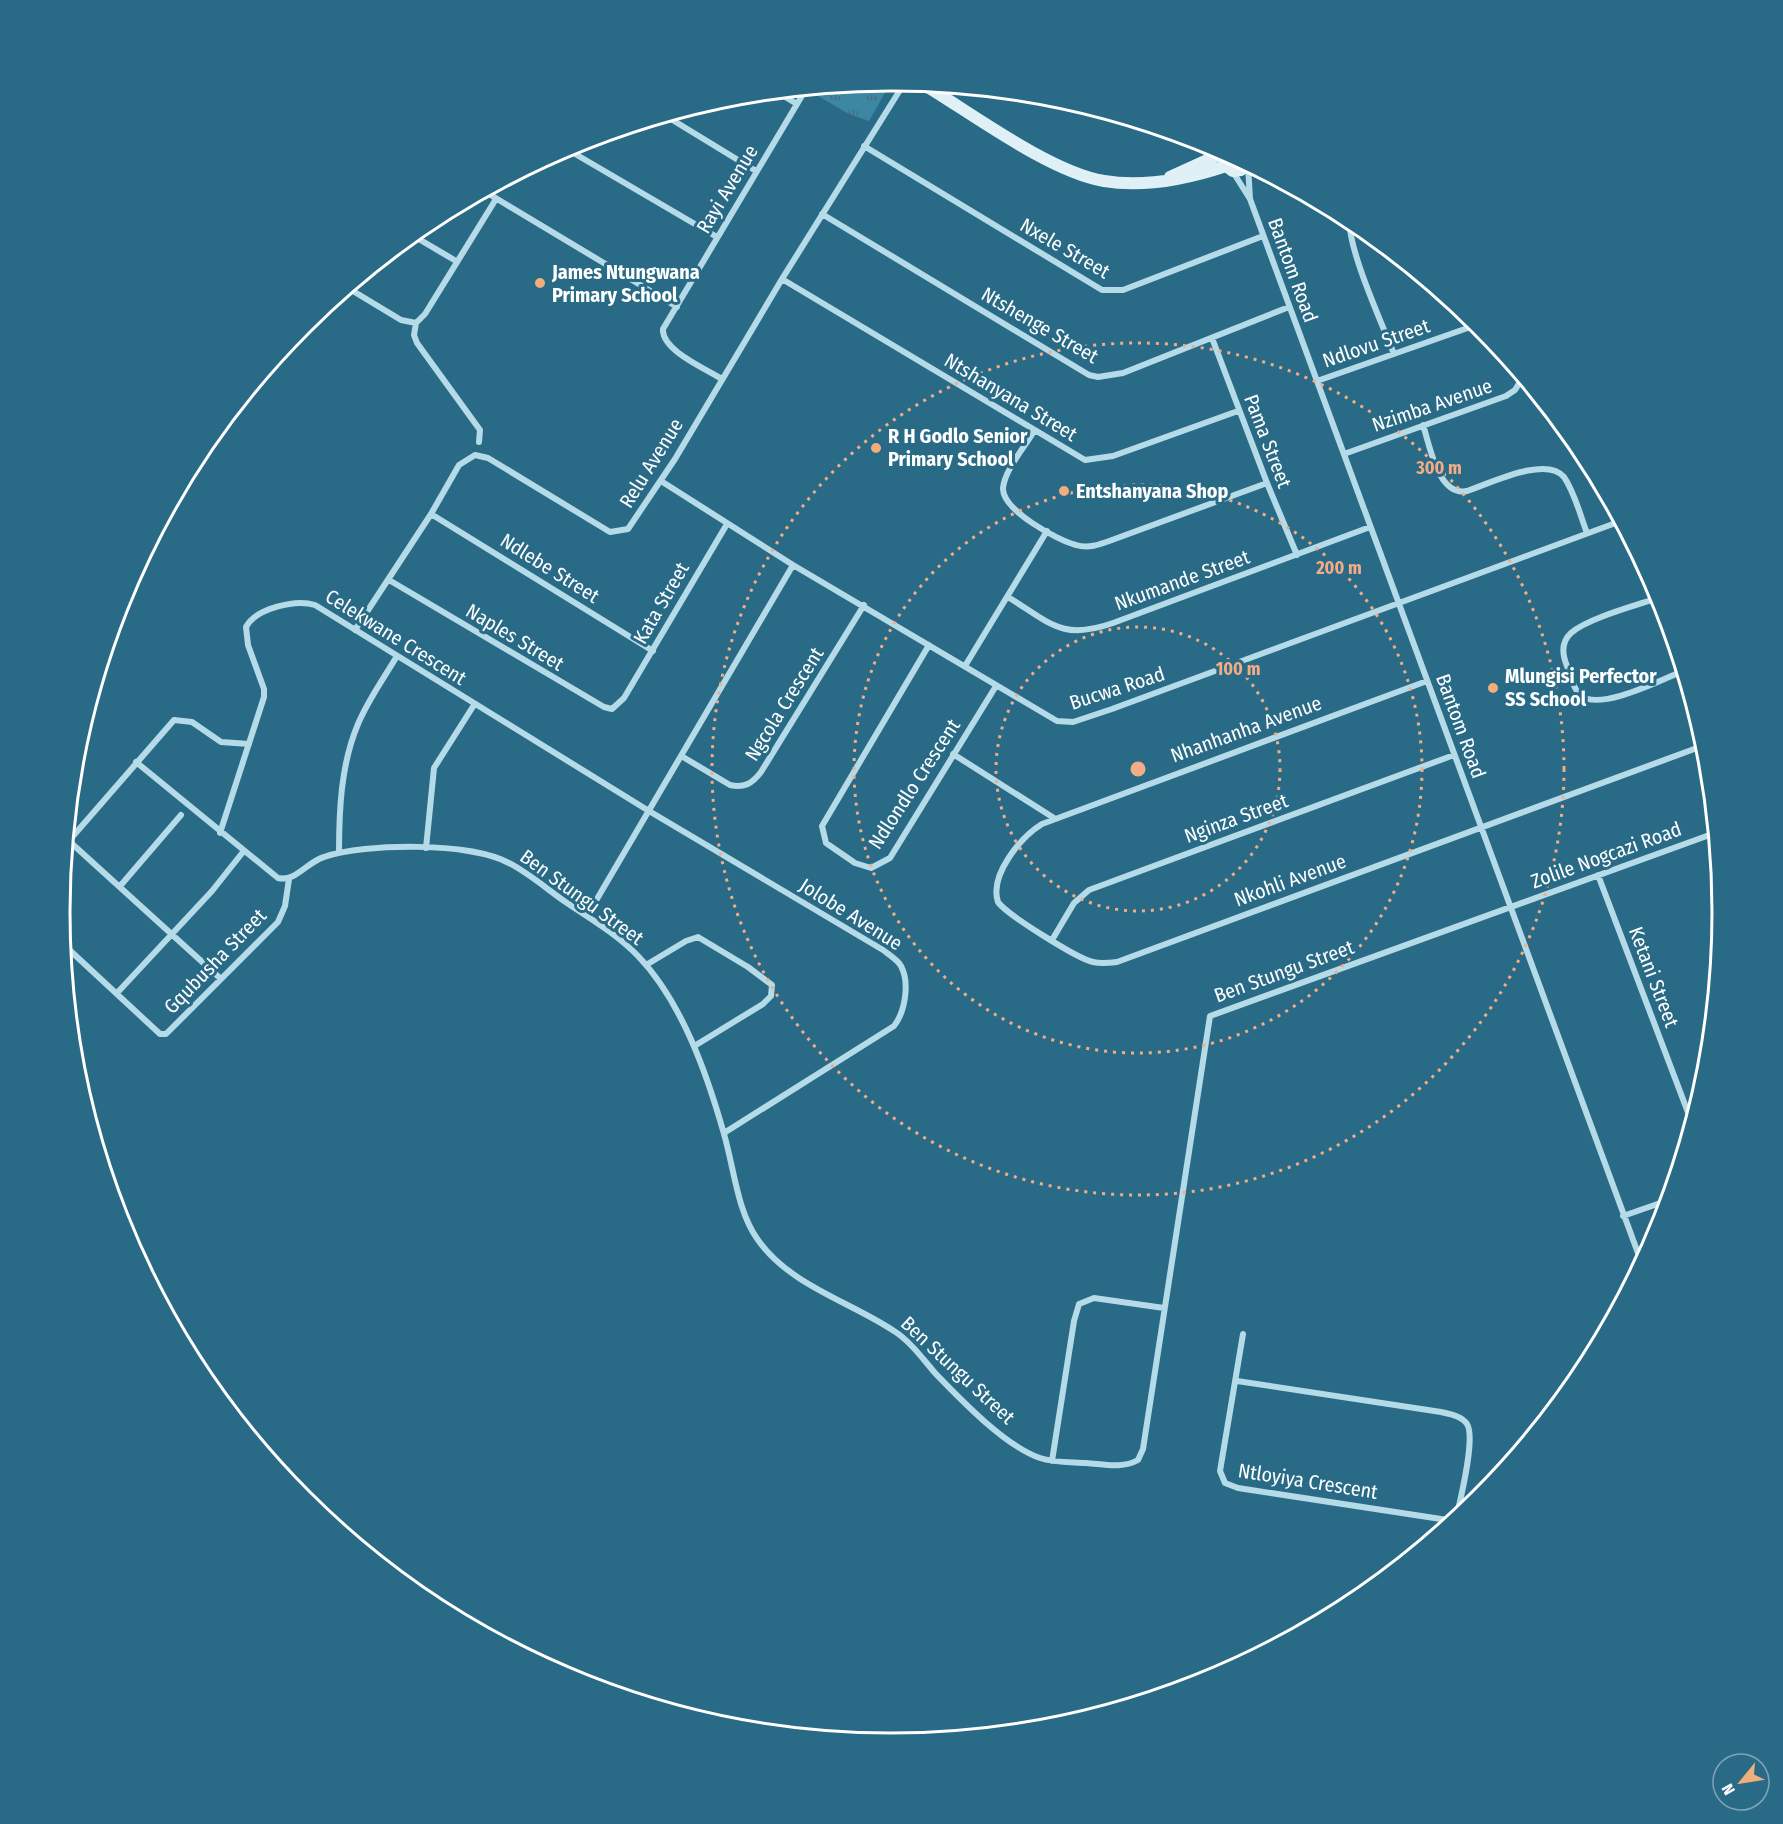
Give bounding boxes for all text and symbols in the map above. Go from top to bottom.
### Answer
street label: Rayi Avenue [691,140,763,238]
street label: Nxele Street [1016,213,1114,284]
street label: Bantom Road [1263,214,1323,326]
place label: James Ntungwana Primary School [551,260,700,307]
marker: James Ntungwana Primary School [533,276,547,290]
street label: Ntshenge Street [977,282,1103,368]
street label: Ndlovu Street [1319,313,1433,373]
street label: Ntshanyana Street [940,348,1082,446]
street label: Nzimba Avenue [1369,373,1495,437]
street label: Pama Street [1239,391,1297,492]
street label: Relu Avenue [614,414,688,512]
place label: R H Godlo Senior Primary School [888,424,1028,471]
marker: R H Godlo Senior Primary School [869,441,883,455]
text: 300 m [1415,457,1462,479]
place label: Entshanyana Shop [1076,479,1229,503]
marker: Entshanyana Shop [1057,484,1071,498]
street label: Ndlebe Street [496,528,604,608]
street label: Nkumande Street [1111,544,1253,616]
street label: Kata Street [628,557,694,648]
text: 200 m [1315,557,1362,579]
street label: Celekwane Crescent [321,584,471,690]
street label: Naples Street [462,598,569,676]
street label: Ngcola Crescent [740,642,829,765]
text: 100 m [1216,658,1260,680]
street label: Bucwa Road [1066,661,1168,715]
place label: Mlungisi Perfector SS School [1505,664,1657,711]
street label: Bantom Road [1431,670,1491,782]
marker: Mlungisi Perfector SS School [1486,681,1500,695]
street label: Nhanhanha Avenue [1167,691,1325,767]
street label: Ndlondlo Crescent [863,714,965,853]
centre of rings [1128,759,1148,779]
street label: Nginza Street [1181,788,1291,848]
street label: Zolile Nogcazi Road [1527,817,1685,893]
street label: Ben Stungu Street [515,844,649,950]
street label: Nkohli Avenue [1231,849,1349,911]
street label: Jolobe Avenue [795,873,907,955]
street label: Gqubusha Street [159,903,271,1018]
street label: Ketani Street [1624,923,1684,1031]
street label: Ben Stungu Street [1211,934,1358,1007]
street label: Ben Stungu Street [896,1311,1020,1429]
street label: Ntloyiya Crescent [1236,1458,1380,1504]
north arrow [1711,1752,1771,1812]
text: N [1718,1780,1739,1798]

